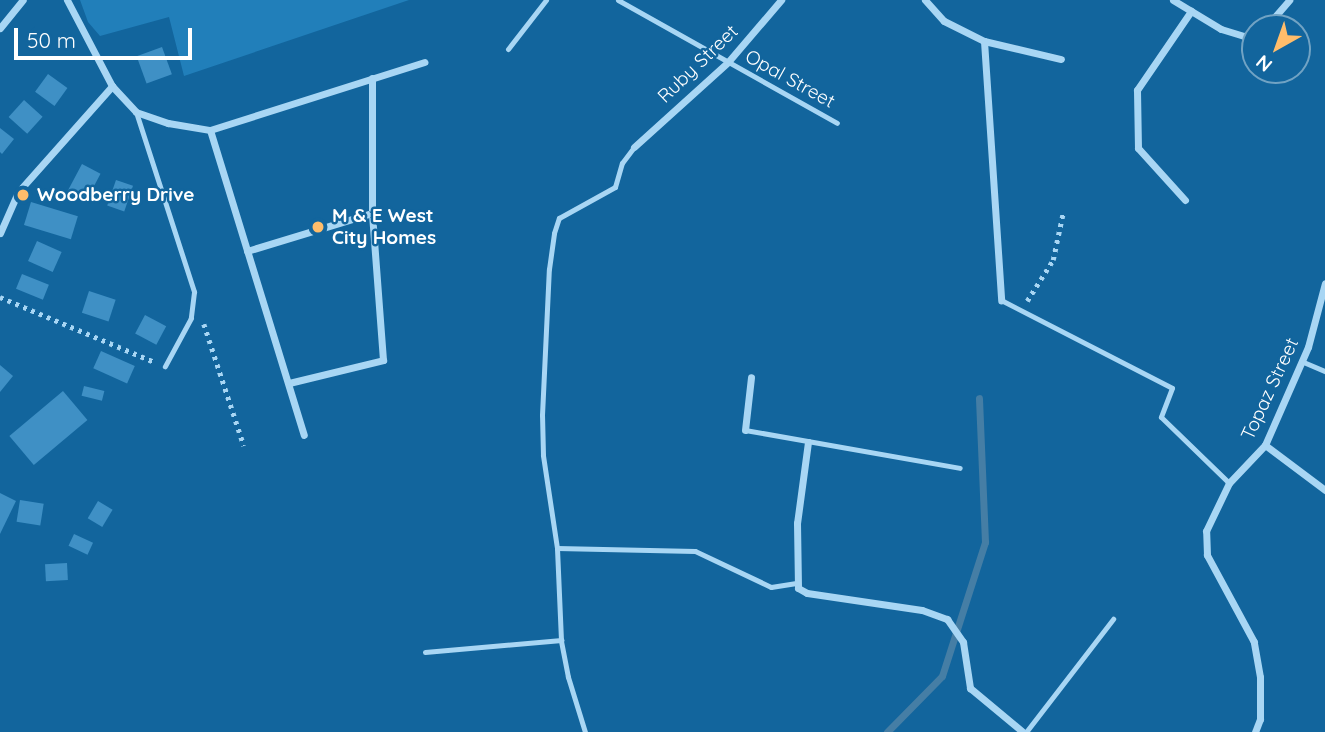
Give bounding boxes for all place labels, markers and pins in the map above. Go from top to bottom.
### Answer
place label: Woodberry Drive [37,184,194,206]
marker: Woodberry Drive [15,187,31,203]
place label: M & E West City Homes [332,205,436,249]
marker: M & E West City Homes [310,219,326,235]

